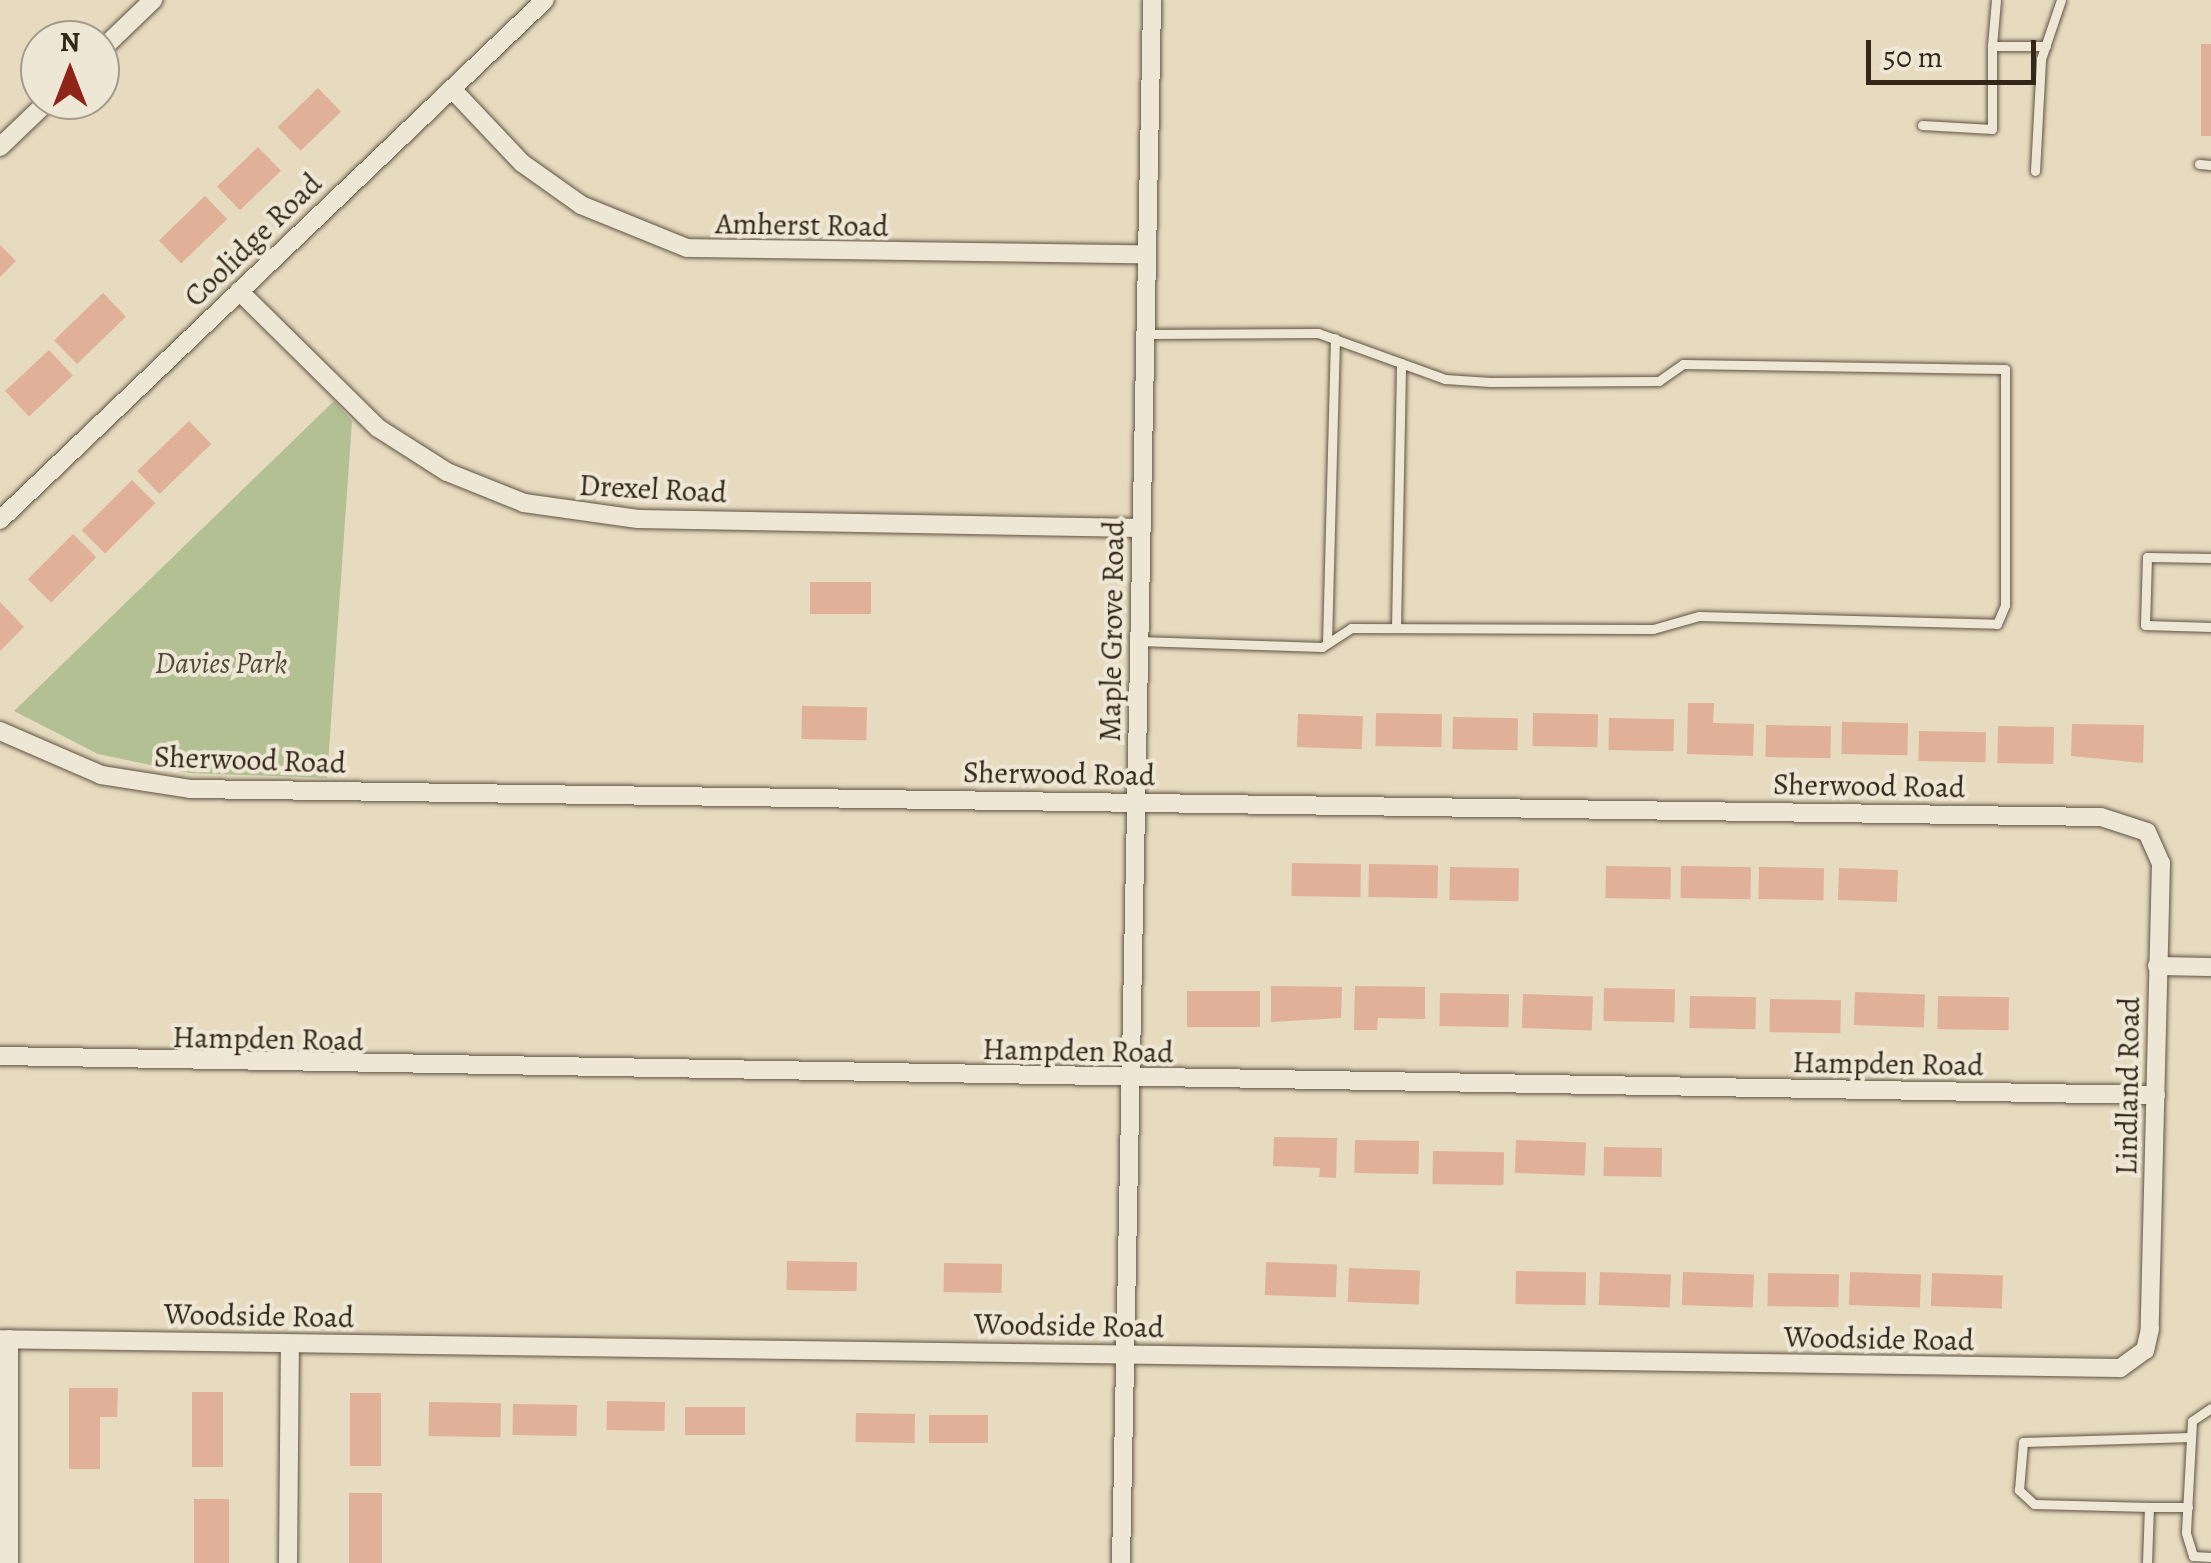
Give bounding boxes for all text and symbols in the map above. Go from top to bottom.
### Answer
north arrow [20,20,120,120]
scale bar [1871,20,2041,82]
text: N [60,23,80,61]
text: 50 m [1883,37,1943,77]
street label: Coolidge Road [177,166,329,314]
street label: Amherst Road [715,205,889,245]
street label: Drexel Road [578,467,728,511]
street label: Maple Grove Road [1092,520,1132,742]
park label: Davies Park [155,645,287,681]
street label: Sherwood Road [153,739,347,781]
street label: Sherwood Road [963,754,1155,794]
street label: Sherwood Road [1773,766,1965,806]
street label: Lindland Road [2108,996,2148,1176]
street label: Hampden Road [172,1019,364,1059]
street label: Hampden Road [982,1031,1174,1071]
street label: Hampden Road [1792,1044,1984,1084]
street label: Woodside Road [164,1296,354,1336]
street label: Woodside Road [974,1306,1164,1346]
street label: Woodside Road [1784,1319,1974,1359]

